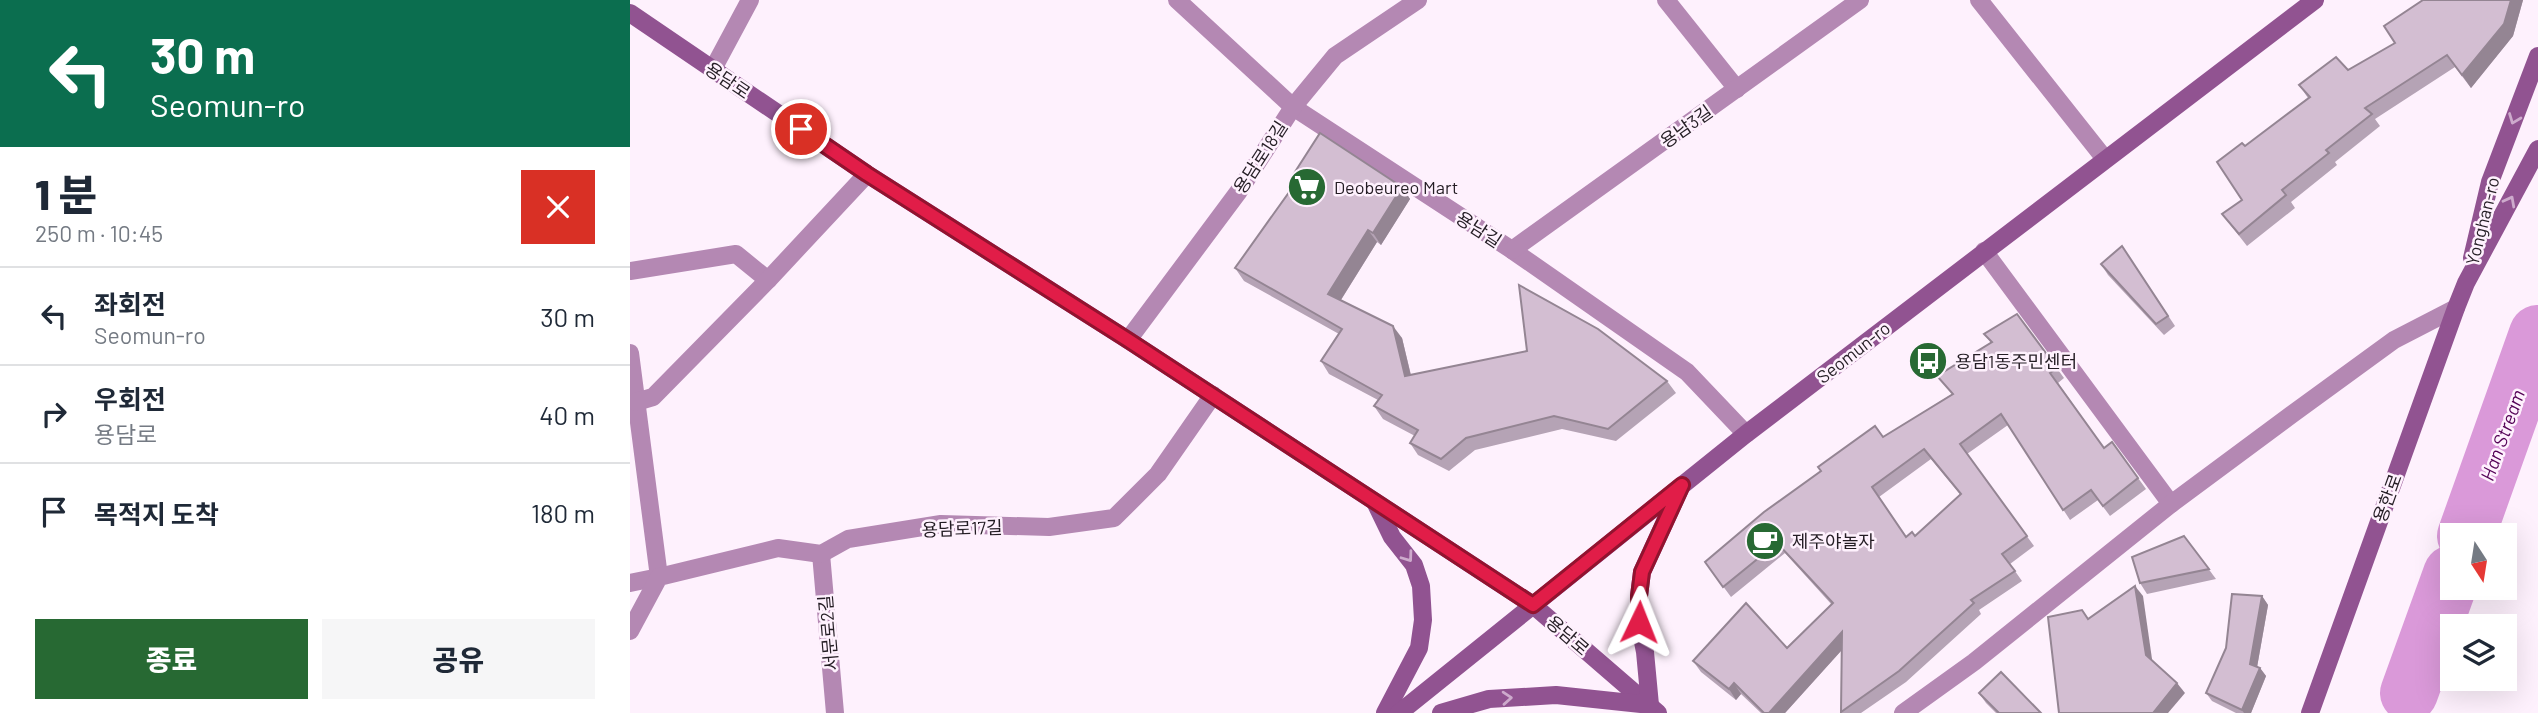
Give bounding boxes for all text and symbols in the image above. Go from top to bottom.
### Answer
text: 30 m [150,25,255,84]
icon: left [35,28,126,119]
street label: 용담로 [701,57,755,103]
text: Seomun-ro [150,85,305,123]
pin [771,99,831,159]
street label: 용남3길 [1656,100,1716,152]
icon: arrive [782,110,820,148]
one-way arrow [2508,113,2522,125]
street label: 용담로18길 [1228,117,1292,197]
supermarket icon: Deobeureo Mart [1286,166,1328,208]
text: 1 분 [35,168,97,218]
button: close [521,170,595,244]
street label: Yonghan-ro [2460,175,2504,267]
place label: Deobeureo Mart [1334,176,1458,198]
one-way arrow [2502,196,2515,208]
street label: 용남길 [1452,206,1506,252]
text: 250 m · 10:45 [35,219,163,247]
text: 좌회전 [94,288,166,319]
icon: left [35,297,73,335]
text: 30 m [540,301,595,332]
street label: Seomun-ro [1812,316,1894,388]
text: Seomun-ro [94,321,206,349]
bus stop icon: 용담1동주민센터 [1907,340,1949,382]
place label: 용담1동주민센터 [1955,350,2077,372]
text: 우회전 [94,383,166,414]
water label: Han Stream [2475,386,2529,484]
icon: right [35,395,73,433]
text: 40 m [539,399,595,430]
text: 용담로 [94,420,157,448]
street label: 용한로 [2368,471,2406,525]
icon: arrive [35,493,73,531]
text: 180 m [531,497,595,528]
text: 목적지 도착 [94,498,219,529]
street label: 용담로17길 [921,516,1003,540]
cafe icon: 제주야놀자 [1744,520,1786,562]
north arrow [2440,523,2516,600]
map controls [2440,523,2517,691]
place label: 제주야놀자 [1792,530,1875,552]
one-way arrow [1399,550,1412,562]
position arrow [1602,585,1676,659]
street label: 서문로2길 [814,594,842,672]
street label: 용담로 [1542,610,1594,660]
button: layers [2440,614,2517,691]
button: 종료 [35,619,308,699]
button: 공유 [322,619,595,699]
one-way arrow [1502,691,1513,706]

